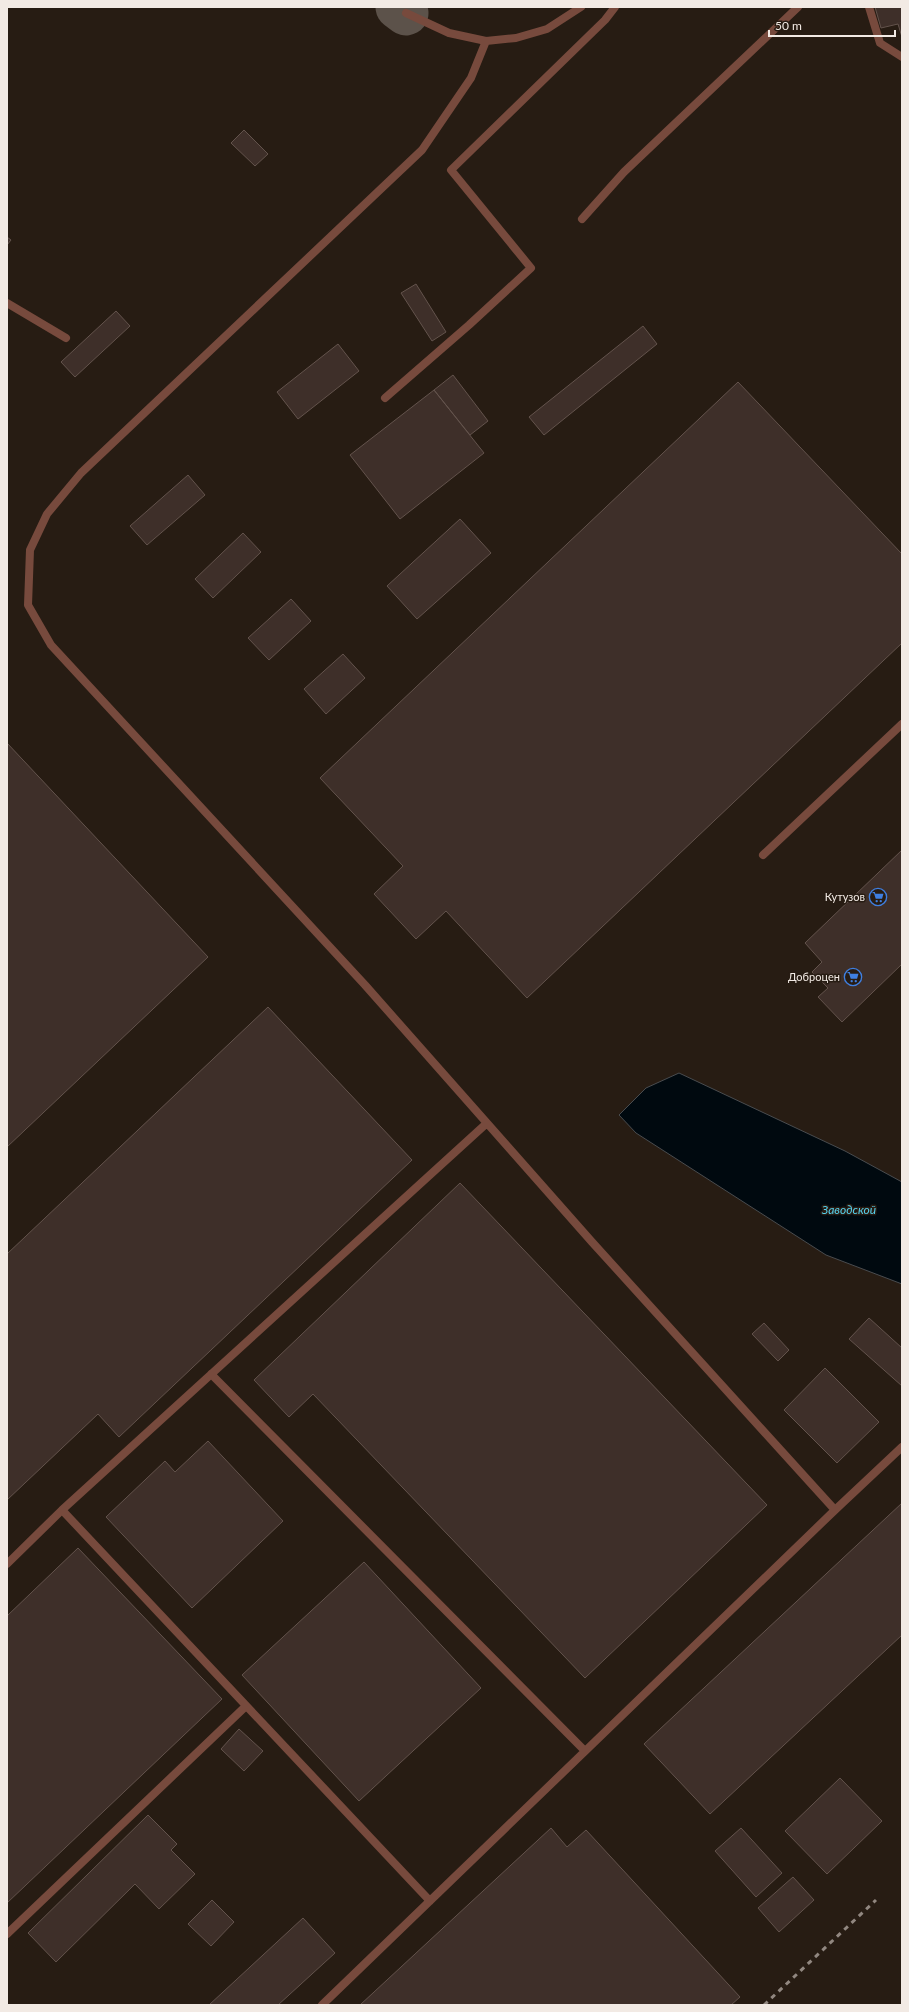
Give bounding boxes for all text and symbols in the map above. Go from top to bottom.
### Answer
scale bar [769,12,895,38]
text: 50 m [775,18,802,33]
supermarket icon: Кутузов [868,887,888,907]
place label: Кутузов [825,890,865,903]
supermarket icon: Доброцен [843,967,863,987]
place label: Доброцен [788,970,840,983]
water label: Заводской [821,1202,876,1217]

